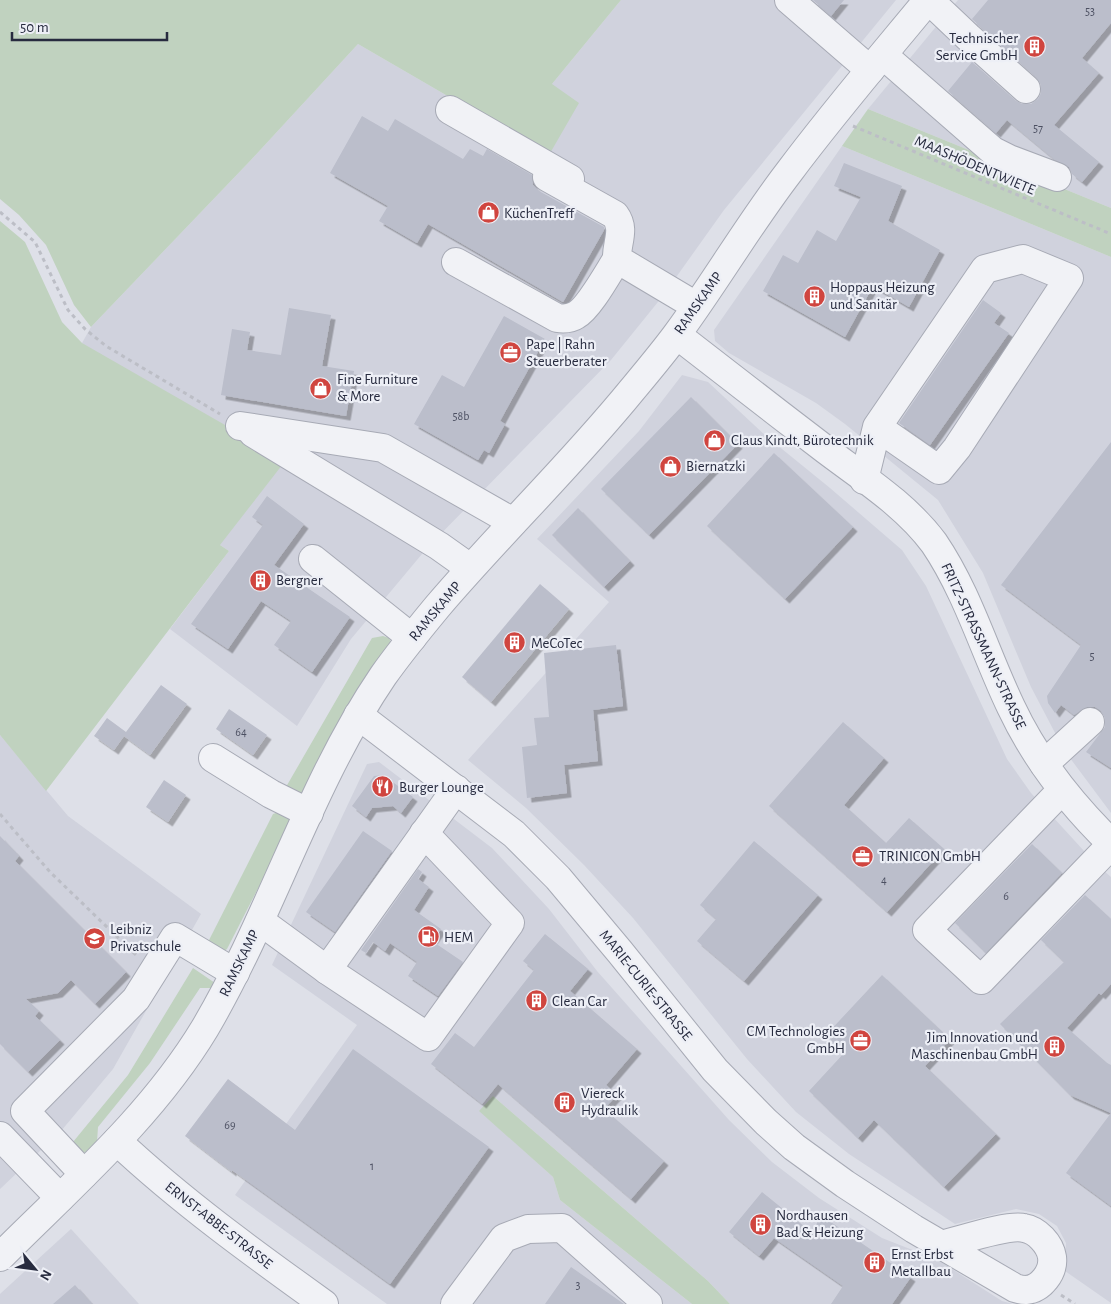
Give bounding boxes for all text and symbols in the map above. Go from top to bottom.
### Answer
house number: 53 [1085,5,1095,17]
scale bar [12,10,168,42]
text: 50 m [20,20,49,35]
place label: Technischer Service GmbH [936,31,1018,63]
building icon: Technischer Service GmbH [1022,35,1046,59]
house number: 57 [1033,122,1043,134]
street label: MAASHÖDENTWIETE [912,131,1038,198]
shop icon: KüchenTreff [476,201,500,225]
place label: KüchenTreff [504,206,576,221]
street label: RAMSKAMP [672,269,725,337]
place label: Hoppaus Heizung und Sanitär [830,280,935,312]
building icon: Hoppaus Heizung und Sanitär [802,284,826,308]
place label: Pape | Rahn Steuerberater [526,337,607,369]
office icon: Pape | Rahn Steuerberater [498,341,522,365]
place label: Fine Furniture & More [337,372,418,404]
shop icon: Fine Furniture & More [309,376,333,400]
house number: 58b [453,410,469,422]
shop icon: Claus Kindt, Bürotechnik [703,428,727,452]
place label: Claus Kindt, Bürotechnik [731,433,874,448]
shop icon: Biernatzki [658,454,682,478]
place label: Biernatzki [686,459,746,474]
street label: FRITZ-STRASSMANN-STRASSE [938,561,1029,732]
building icon: Bergner [248,568,272,592]
place label: Bergner [276,573,323,588]
street label: RAMSKAMP [406,579,465,644]
building icon: MeCoTec [503,631,527,655]
place label: MeCoTec [531,636,583,651]
house number: 5 [1089,650,1095,662]
house number: 64 [235,726,247,738]
restaurant icon: Burger Lounge [371,775,395,799]
place label: Burger Lounge [399,780,484,795]
office icon: TRINICON GmbH [851,844,875,868]
place label: TRINICON GmbH [879,849,981,864]
house number: 4 [881,874,887,886]
house number: 6 [1003,890,1009,902]
place label: Leibniz Privatschule [110,922,181,954]
fuel station icon: HEM [416,925,440,949]
school or university icon: Leibniz Privatschule [82,926,106,950]
street label: RAMSKAMP [217,927,262,999]
street label: MARIE-CURIE-STRASSE [596,927,695,1044]
place label: HEM [444,930,473,945]
building icon: Clean Car [524,989,548,1013]
place label: Clean Car [552,994,607,1009]
place label: CM Technologies GmbH [747,1024,845,1056]
office icon: CM Technologies GmbH [849,1028,873,1052]
place label: Jim Innovation und Maschinenbau GmbH [911,1030,1038,1062]
building icon: Jim Innovation und Maschinenbau GmbH [1042,1034,1066,1058]
place label: Viereck Hydraulik [581,1086,638,1118]
building icon: Viereck Hydraulik [553,1090,577,1114]
house number: 69 [224,1119,236,1131]
house number: 1 [370,1160,374,1172]
street label: ERNST-ABBE-STRASSE [162,1179,275,1272]
place label: Nordhausen Bad & Heizung [776,1208,864,1240]
building icon: Nordhausen Bad & Heizung [748,1212,772,1236]
north arrow [10,1244,60,1294]
place label: Ernst Erbst Metallbau [891,1247,954,1279]
building icon: Ernst Erbst Metallbau [863,1251,887,1275]
text: N [37,1267,54,1282]
house number: 3 [576,1279,581,1291]

